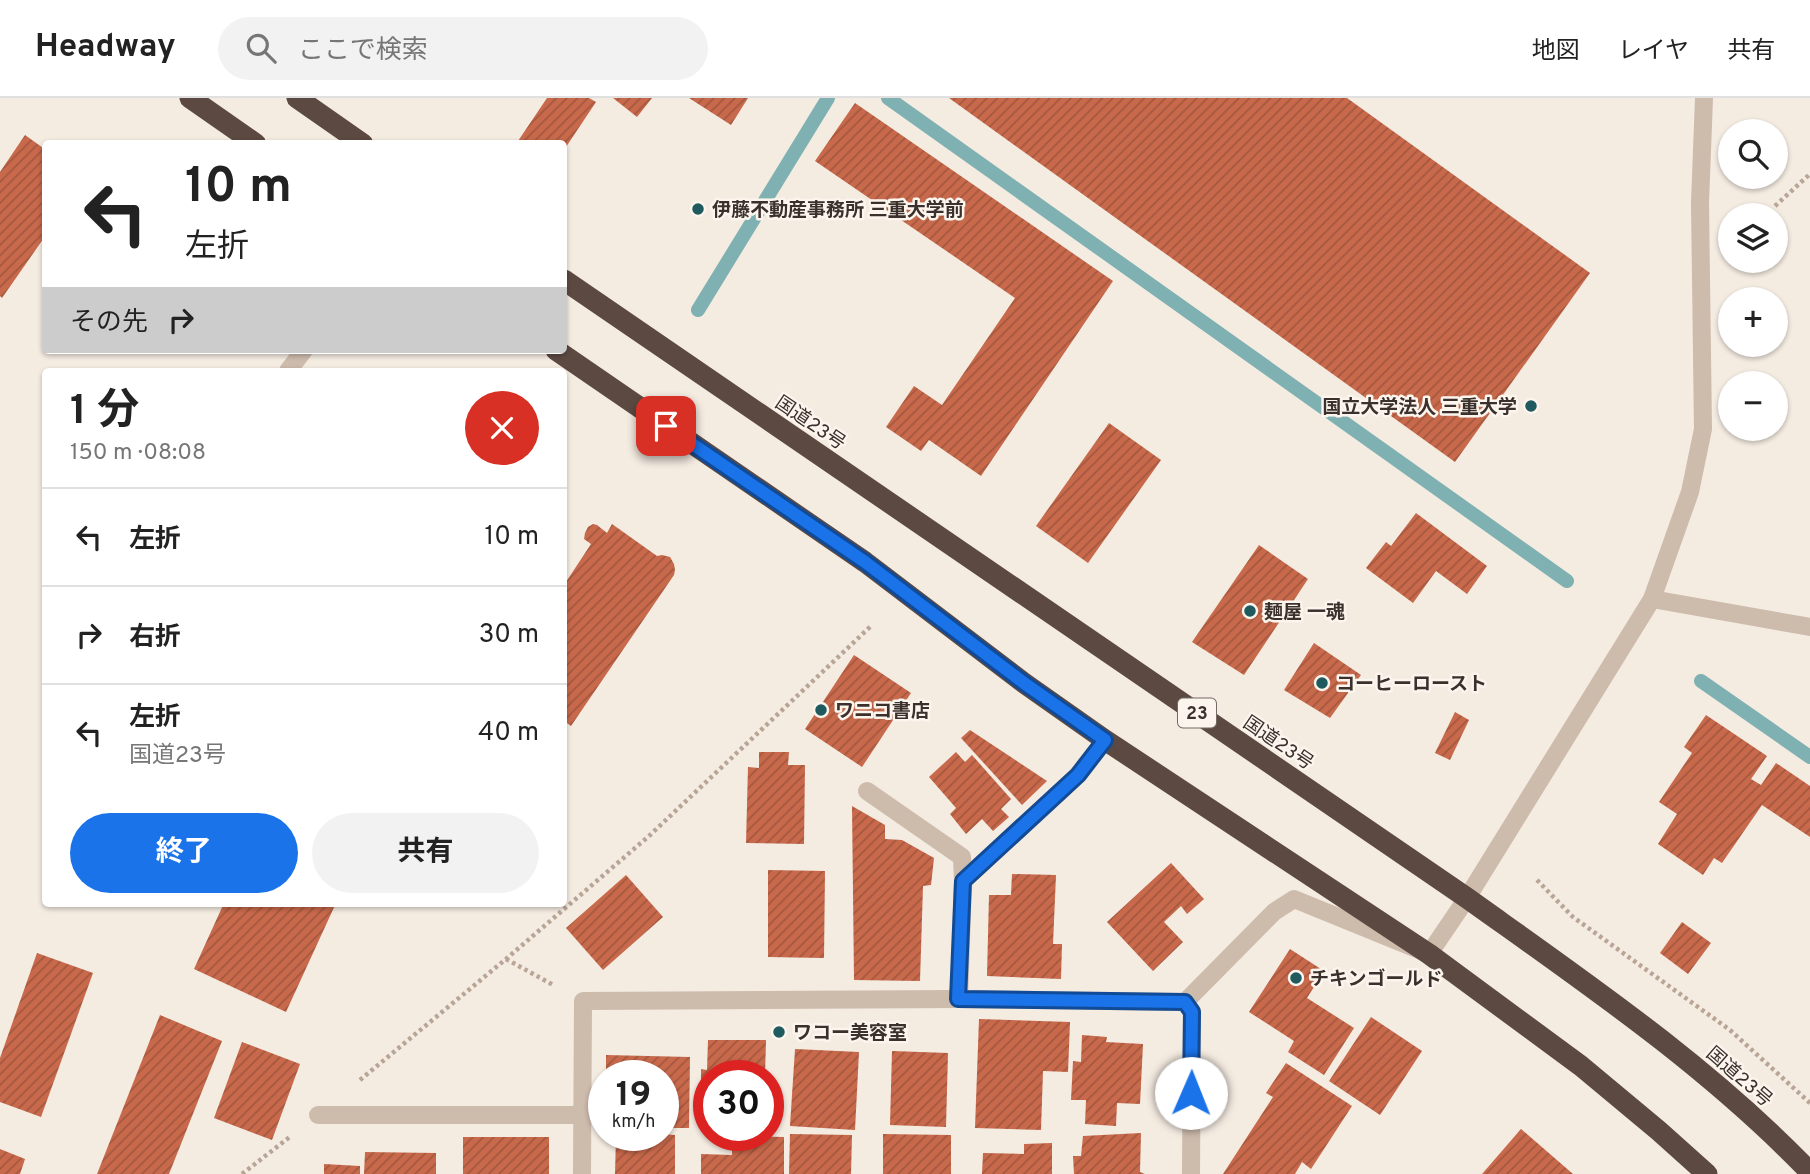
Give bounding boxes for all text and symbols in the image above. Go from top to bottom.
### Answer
search box [218,17,708,80]
text: Headway [35,27,176,69]
icon: search [242,29,280,67]
text: ここで検索 [298,35,428,68]
text: 地図 [1532,37,1580,67]
text: レイヤ [1618,37,1689,67]
text: 共有 [1727,37,1775,67]
map controls [1718,119,1788,441]
button: search [1718,119,1788,189]
text: 10 m [185,158,292,220]
icon: left [70,168,161,259]
place label: 伊藤不動産事務所 三重大学前 [712,199,964,223]
marker: 伊藤不動産事務所 三重大学前 [690,201,706,217]
button: layers [1718,203,1788,273]
text: 左折 [185,228,249,268]
button: + [1718,287,1788,357]
icon: right [162,301,200,339]
text: その先 [70,307,148,340]
button: − [1718,371,1788,441]
text: 1 分 [70,386,139,439]
button: close [465,391,539,465]
street label: 国道23号 [770,391,850,456]
pin [636,396,696,456]
place label: 国立大学法人 三重大学 [1322,396,1517,420]
marker: 国立大学法人 三重大学 [1523,398,1539,414]
icon: arrive [647,407,685,445]
text: 150 m · 08:08 [70,439,206,468]
icon: left [70,518,108,556]
text: 10 m [484,521,539,554]
text: 左折 [129,524,181,557]
place label: 麺屋 一魂 [1264,601,1345,625]
marker: 麺屋 一魂 [1242,603,1258,619]
icon: right [70,616,108,654]
text: 30 m [479,619,539,652]
text: 右折 [129,622,181,655]
place label: コーヒーロースト [1336,673,1487,697]
marker: コーヒーロースト [1314,675,1330,691]
road number: 23 [1178,698,1216,728]
place label: ワニコ書店 [835,700,930,724]
text: 左折 [129,702,181,735]
marker: ワニコ書店 [813,702,829,718]
street label: 国道23号 [1238,711,1318,776]
icon: left [70,714,108,752]
text: 40 m [478,717,539,750]
text: 国道23号 [129,742,226,771]
button: 終了 [70,813,298,893]
button: 共有 [312,813,539,893]
place label: チキンゴールド [1310,968,1442,992]
marker: チキンゴールド [1288,970,1304,986]
place label: ワコー美容室 [793,1022,907,1046]
marker: ワコー美容室 [771,1024,787,1040]
street label: 国道23号 [1701,1042,1777,1113]
position arrow [1154,1056,1228,1130]
speed limit sign: 30 [693,1060,784,1151]
text: 19 [616,1074,651,1118]
text: km/h [612,1111,655,1134]

